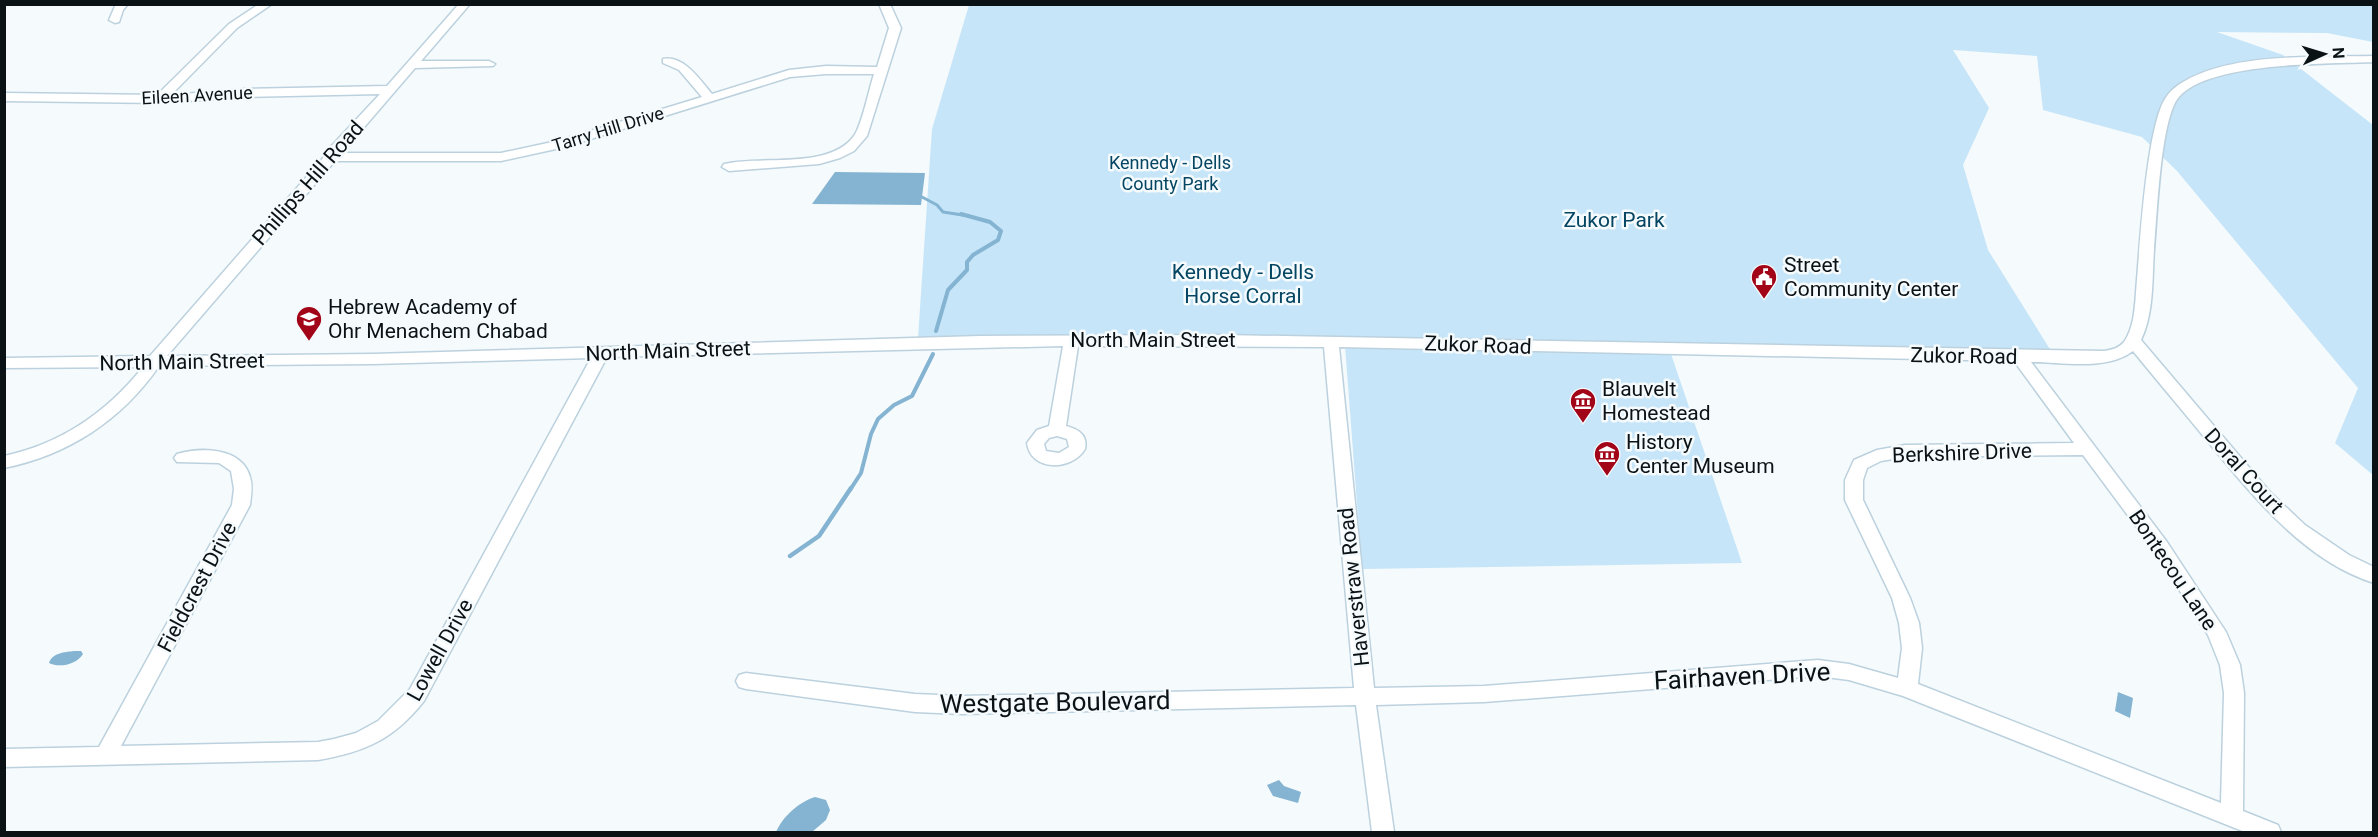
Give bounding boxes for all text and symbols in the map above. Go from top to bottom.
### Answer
north arrow [2294,24,2354,84]
text: N [2329,47,2348,59]
street label: Eileen Avenue [141,82,253,108]
street label: Tarry Hill Drive [550,102,666,156]
street label: Phillips Hill Road [248,116,368,250]
park label: Kennedy - Dells County Park [1109,152,1231,194]
park label: Zukor Park [1563,208,1665,232]
place label: Street Community Center [1784,253,1958,301]
park label: Kennedy - Dells Horse Corral [1172,260,1314,308]
public building icon: Street Community Center [1749,262,1779,300]
place label: Hebrew Academy of Ohr Menachem Chabad [328,295,548,343]
school or university icon: Hebrew Academy of Ohr Menachem Chabad [294,304,324,342]
street label: North Main Street [1070,328,1236,352]
street label: Zukor Road [1424,331,1532,359]
street label: North Main Street [585,336,751,366]
street label: Zukor Road [1910,343,2018,369]
street label: North Main Street [99,349,265,375]
place label: Blauvelt Homestead [1602,377,1711,425]
museum icon: Blauvelt Homestead [1568,386,1598,424]
street label: Doral Court [2200,424,2288,518]
place label: History Center Museum [1626,430,1775,478]
museum icon: History Center Museum [1592,439,1622,477]
street label: Berkshire Drive [1892,439,2032,467]
street label: Bontecou Lane [2124,505,2222,635]
street label: Haverstraw Road [1334,506,1374,668]
street label: Fieldcrest Drive [153,518,241,656]
street label: Lowell Drive [402,595,478,705]
street label: Fairhaven Drive [1653,656,1831,696]
street label: Westgate Boulevard [939,685,1171,719]

